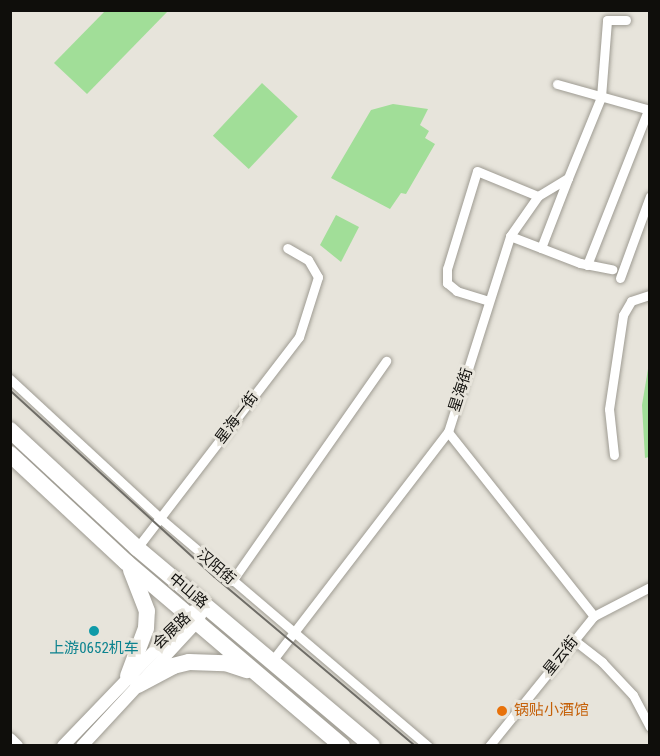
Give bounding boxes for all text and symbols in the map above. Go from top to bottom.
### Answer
street label: 星海街 [445,366,477,414]
street label: 星海一街 [212,389,262,447]
street label: 汉阳街 [193,545,239,589]
street label: 中山路 [165,570,211,612]
street label: 会展路 [150,609,194,653]
marker: 上游0652机车 [87,624,101,638]
street label: 星云街 [540,633,582,679]
place label: 上游0652机车 [49,640,139,658]
place label: 锅贴小酒馆 [514,702,589,720]
marker: 锅贴小酒馆 [495,704,509,718]

